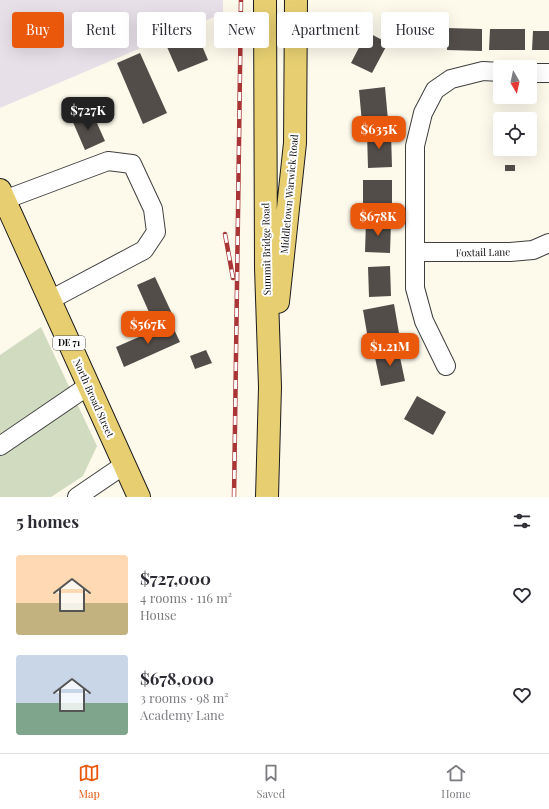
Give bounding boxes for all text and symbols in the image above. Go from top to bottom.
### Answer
chip: Buy [12,12,64,48]
chip: Rent [72,12,129,48]
chip: Filters [137,12,206,48]
chip: New [214,12,269,48]
chip: Apartment [277,12,373,48]
chip: House [381,12,449,48]
north arrow [493,60,537,104]
map controls [493,60,537,156]
pin: $727K [60,97,116,131]
text: $727K [70,101,106,118]
button: locate [493,112,537,156]
pin: $635K [351,116,407,150]
text: $635K [361,120,397,137]
street label: Middletown Warwick Road [277,133,301,254]
street label: Summit Bridge Road [258,202,274,295]
pin: $678K [350,203,406,237]
text: $678K [359,207,397,224]
street label: Foxtail Lane [456,245,510,259]
pin: $567K [120,311,176,345]
text: $567K [130,315,166,332]
pin: $1.21M [357,333,423,367]
road number: DE 71 [53,336,85,350]
text: $1.21M [370,337,410,354]
street label: North Broad Street [70,356,118,440]
text: 5 homes [16,510,79,532]
icon: filters [511,510,533,532]
text: $727,000 [140,567,211,589]
icon: home [48,571,96,619]
icon: heart [511,584,533,606]
text: 4 rooms · 116 m² [140,589,232,606]
text: House [140,606,177,623]
text: $678,000 [140,667,214,689]
icon: home [48,671,96,719]
icon: heart [511,684,533,706]
text: 3 rooms · 98 m² [140,689,229,706]
text: Academy Lane [140,706,224,723]
tab: Map [78,762,100,801]
tab: Saved [256,762,285,801]
tab: Home [441,762,471,801]

